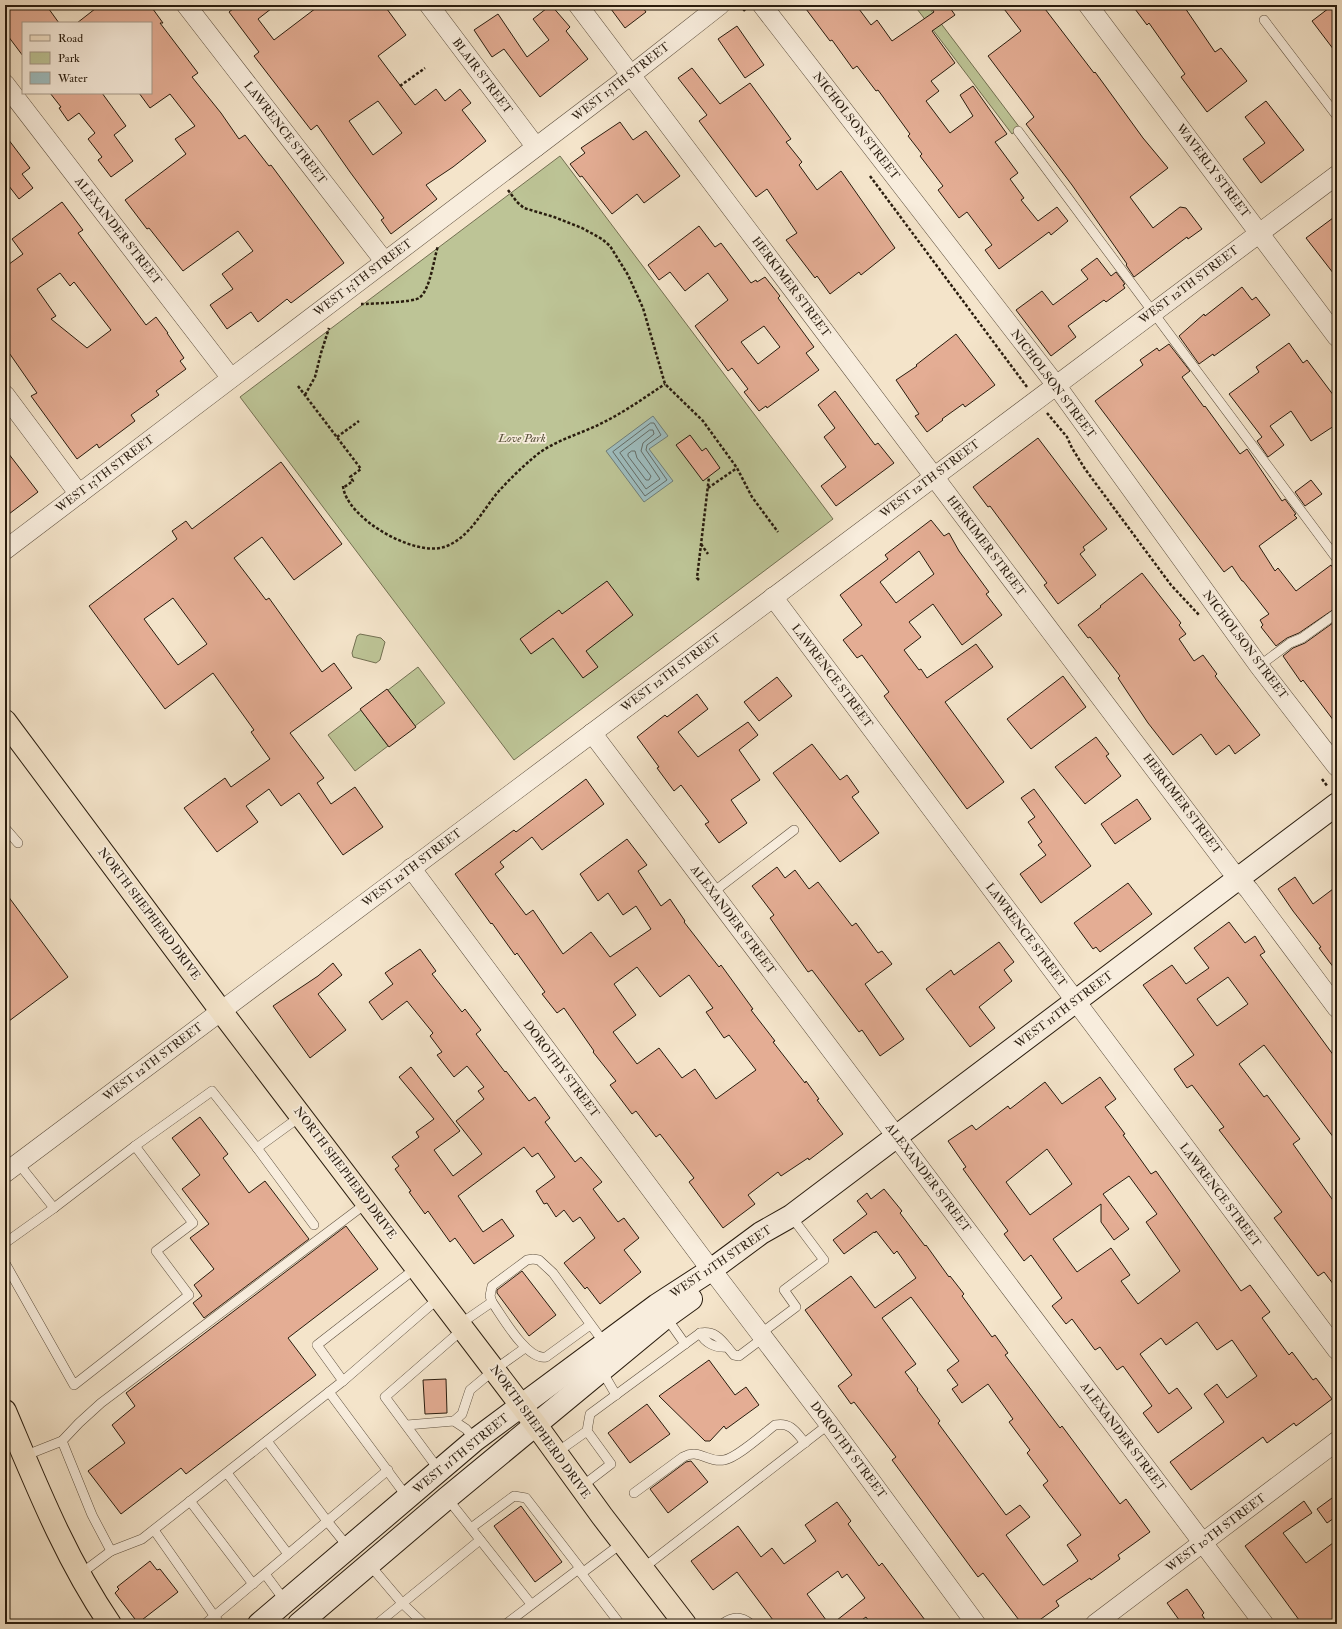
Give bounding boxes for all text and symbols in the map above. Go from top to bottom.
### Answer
legend [22,22,152,94]
text: Road [58,31,83,46]
street label: BLAIR STREET [449,35,515,117]
street label: WEST 13TH STREET [569,39,673,125]
text: Park [58,51,80,66]
street label: NICHOLSON STREET [809,69,903,183]
text: Water [57,71,88,86]
street label: LAWRENCE STREET [240,79,330,187]
street label: WAVERLY STREET [1172,120,1253,221]
street label: ALEXANDER STREET [71,173,165,288]
street label: HERKIMER STREET [748,234,834,340]
street label: WEST 13TH STREET [310,236,415,321]
street label: WEST 12TH STREET [1135,243,1242,328]
street label: NICHOLSON STREET [1007,327,1099,441]
park label: Love Park [497,431,546,446]
street label: WEST 13TH STREET [52,432,157,517]
street label: WEST 12TH STREET [876,437,983,522]
street label: HERKIMER STREET [943,493,1029,599]
street label: NICHOLSON STREET [1199,588,1291,702]
street label: LAWRENCE STREET [788,621,876,731]
street label: WEST 12TH STREET [617,631,724,716]
street label: HERKIMER STREET [1139,751,1225,857]
street label: WEST 12TH STREET [358,826,465,911]
street label: NORTH SHEPHERD DRIVE [94,845,204,983]
street label: ALEXANDER STREET [687,862,779,977]
street label: LAWRENCE STREET [982,880,1070,990]
street label: WEST 11TH STREET [1011,968,1116,1052]
street label: DOROTHY STREET [520,1018,602,1120]
street label: WEST 12TH STREET [99,1020,206,1105]
street label: NORTH SHEPHERD DRIVE [290,1104,400,1242]
street label: ALEXANDER STREET [882,1120,974,1235]
street label: LAWRENCE STREET [1176,1140,1264,1250]
street label: WEST 11TH STREET [667,1222,775,1302]
street label: NORTH SHEPHERD DRIVE [486,1362,594,1502]
street label: ALEXANDER STREET [1077,1379,1169,1494]
street label: DOROTHY STREET [807,1399,889,1501]
street label: WEST 11TH STREET [409,1411,512,1498]
street label: WEST 10TH STREET [1162,1491,1269,1576]

